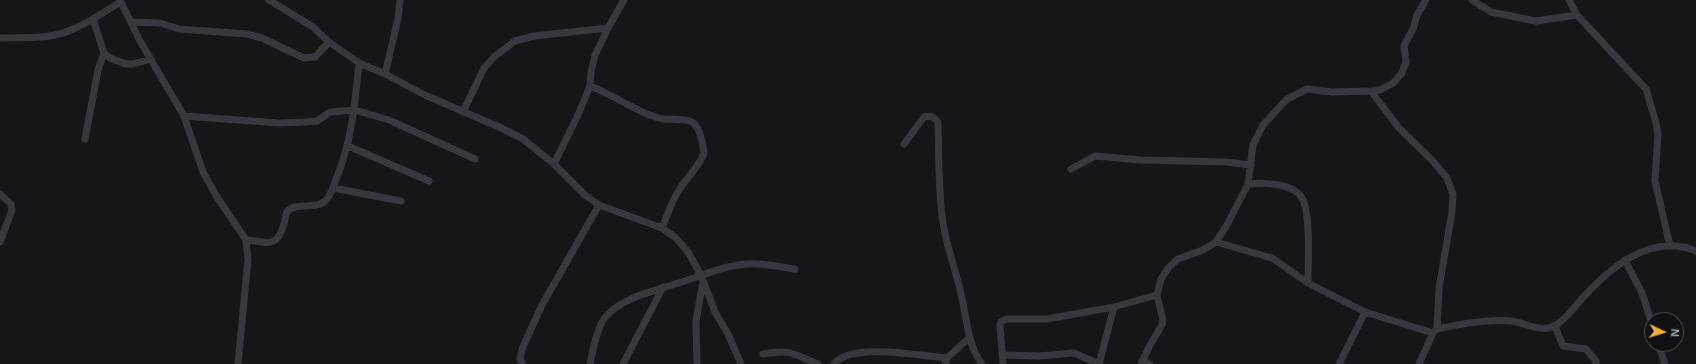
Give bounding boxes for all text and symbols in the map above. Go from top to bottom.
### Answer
north arrow [1644,312,1684,352]
text: N [1669,328,1681,337]

